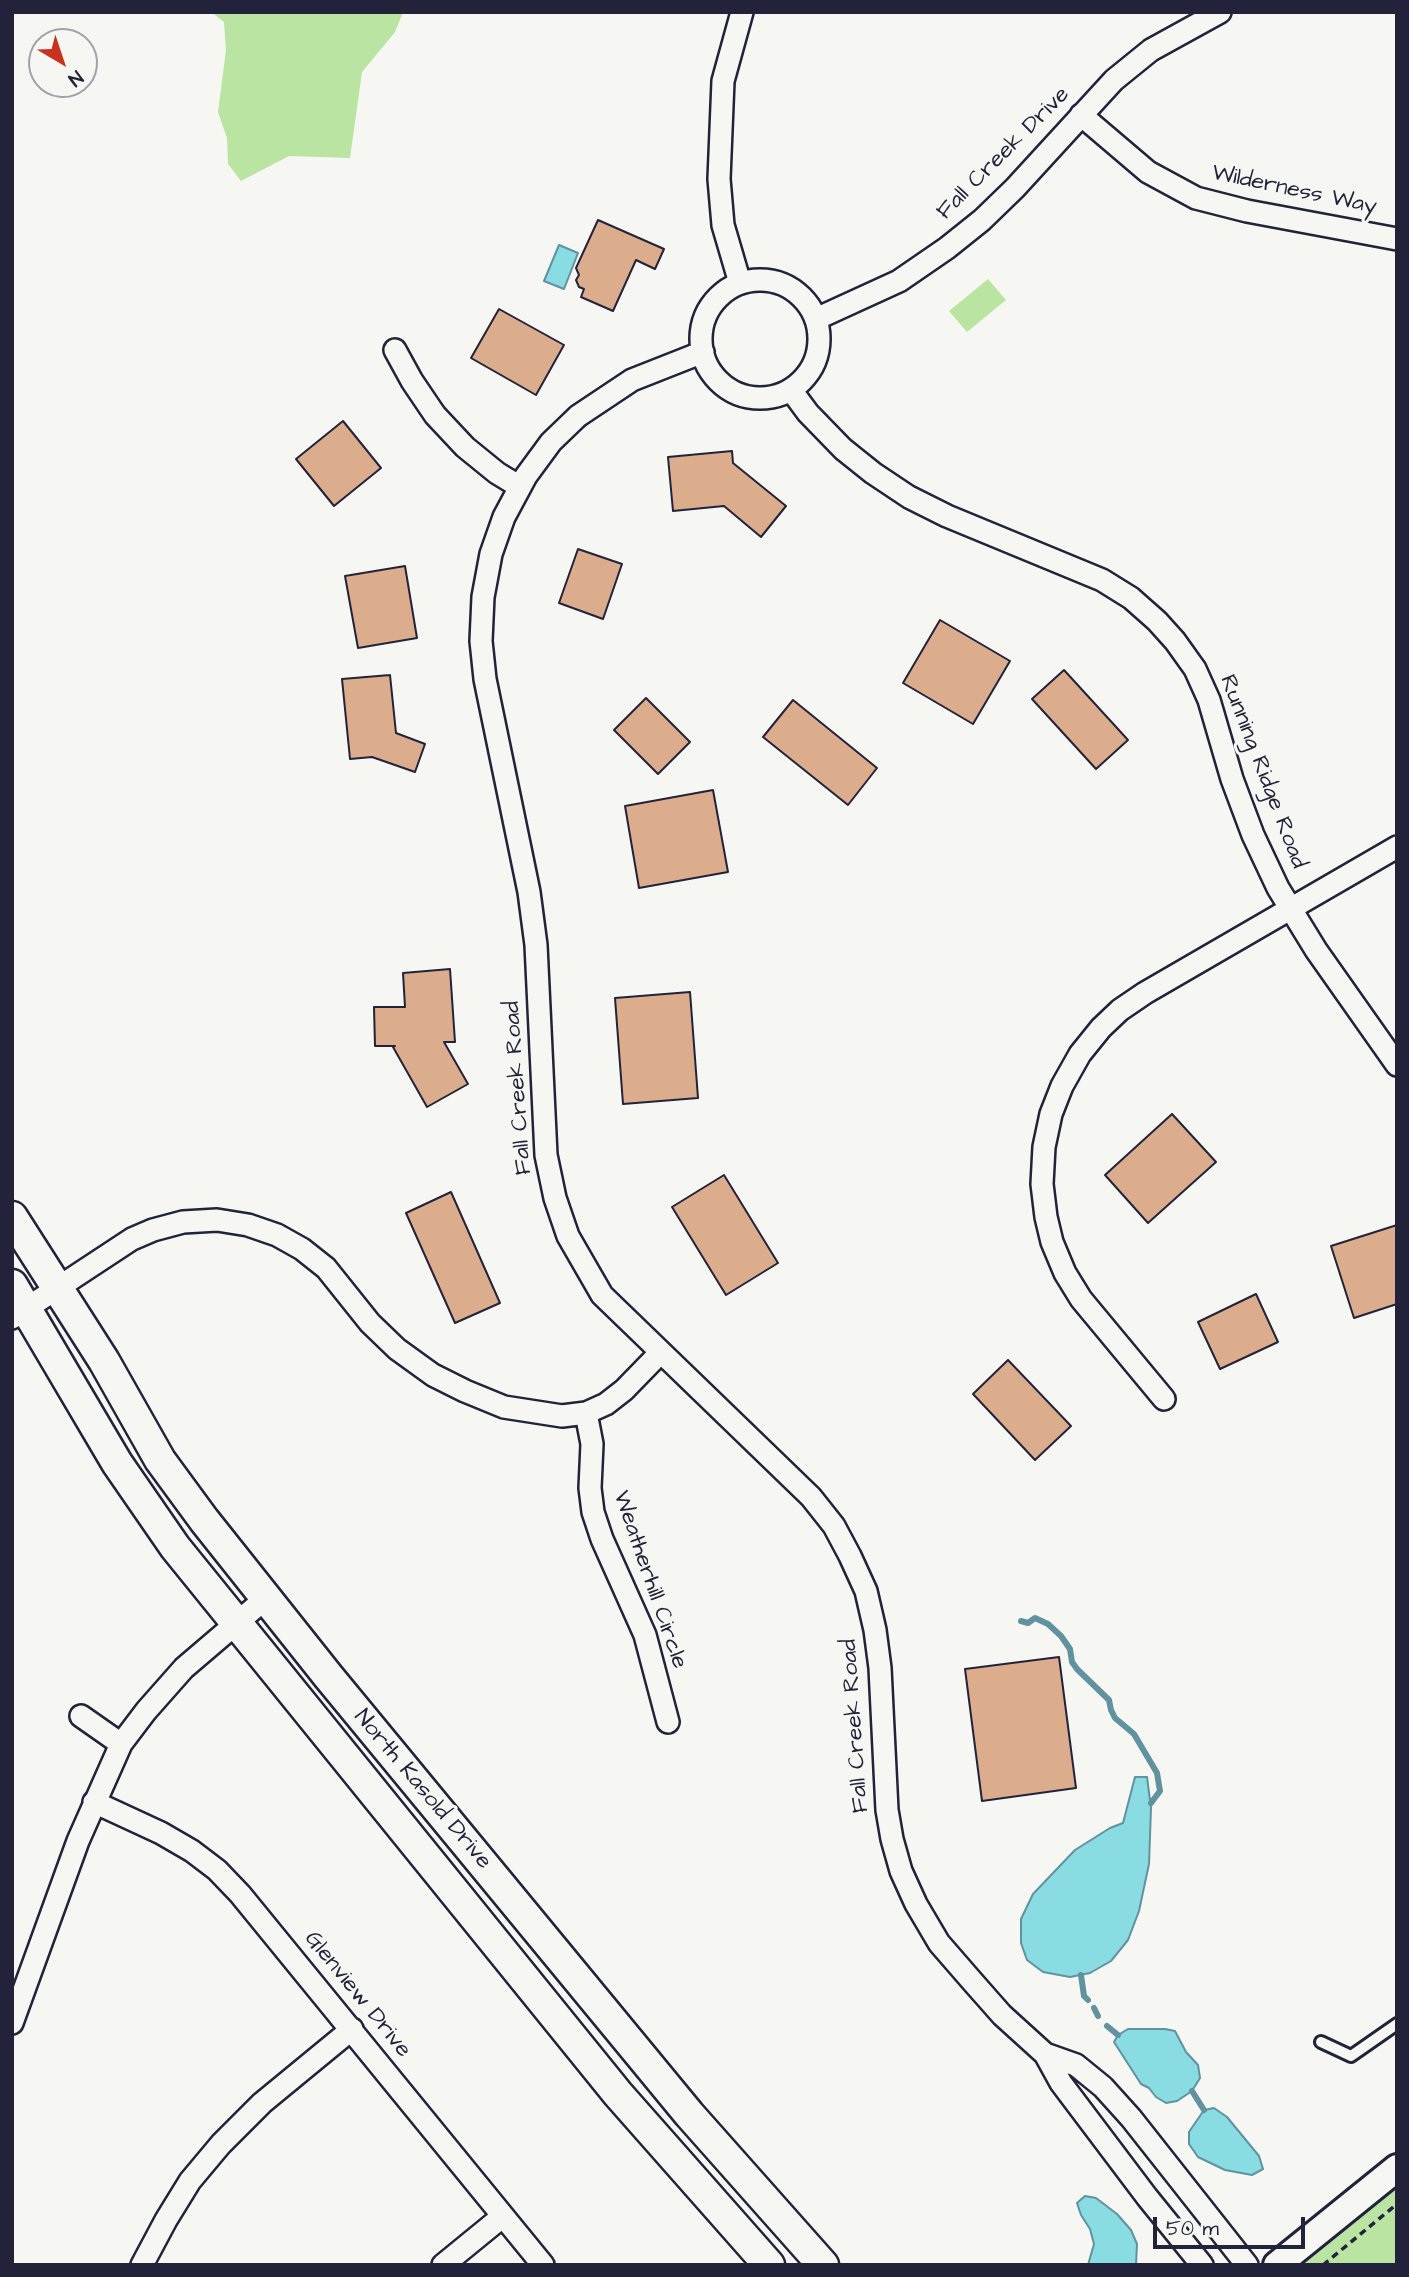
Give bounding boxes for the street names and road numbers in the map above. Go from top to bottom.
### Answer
street label: Fall Creek Drive [932,82,1076,226]
street label: Wilderness Way [1209,160,1379,222]
street label: Running Ridge Road [1212,671,1312,873]
street label: Fall Creek Road [499,1000,539,1176]
street label: Weatherhill Circle [606,1488,692,1672]
street label: Fall Creek Road [836,1638,876,1814]
street label: North Kasold Drive [347,1704,497,1876]
street label: Glenview Drive [298,1926,416,2064]

